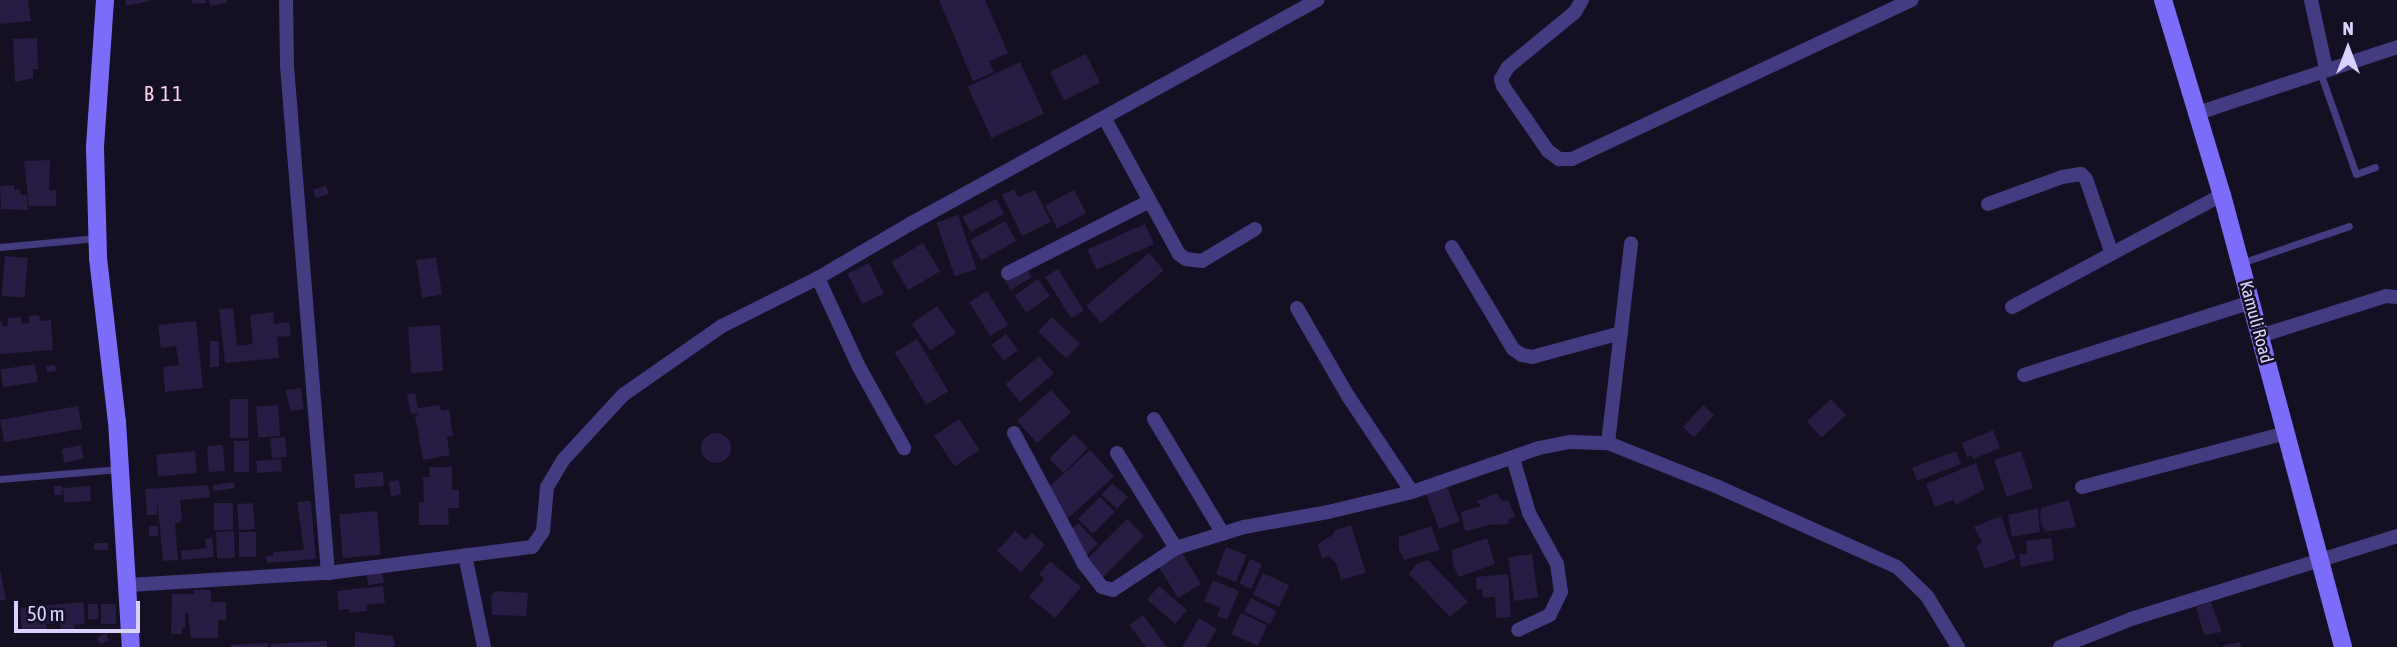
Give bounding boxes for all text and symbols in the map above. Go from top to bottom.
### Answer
north arrow [2313,14,2383,84]
text: N [2342,17,2354,39]
district label: B 11 [144,80,184,106]
street label: Kamuli Road [2235,279,2277,365]
scale bar [18,588,144,632]
text: 50 m [27,601,65,625]

